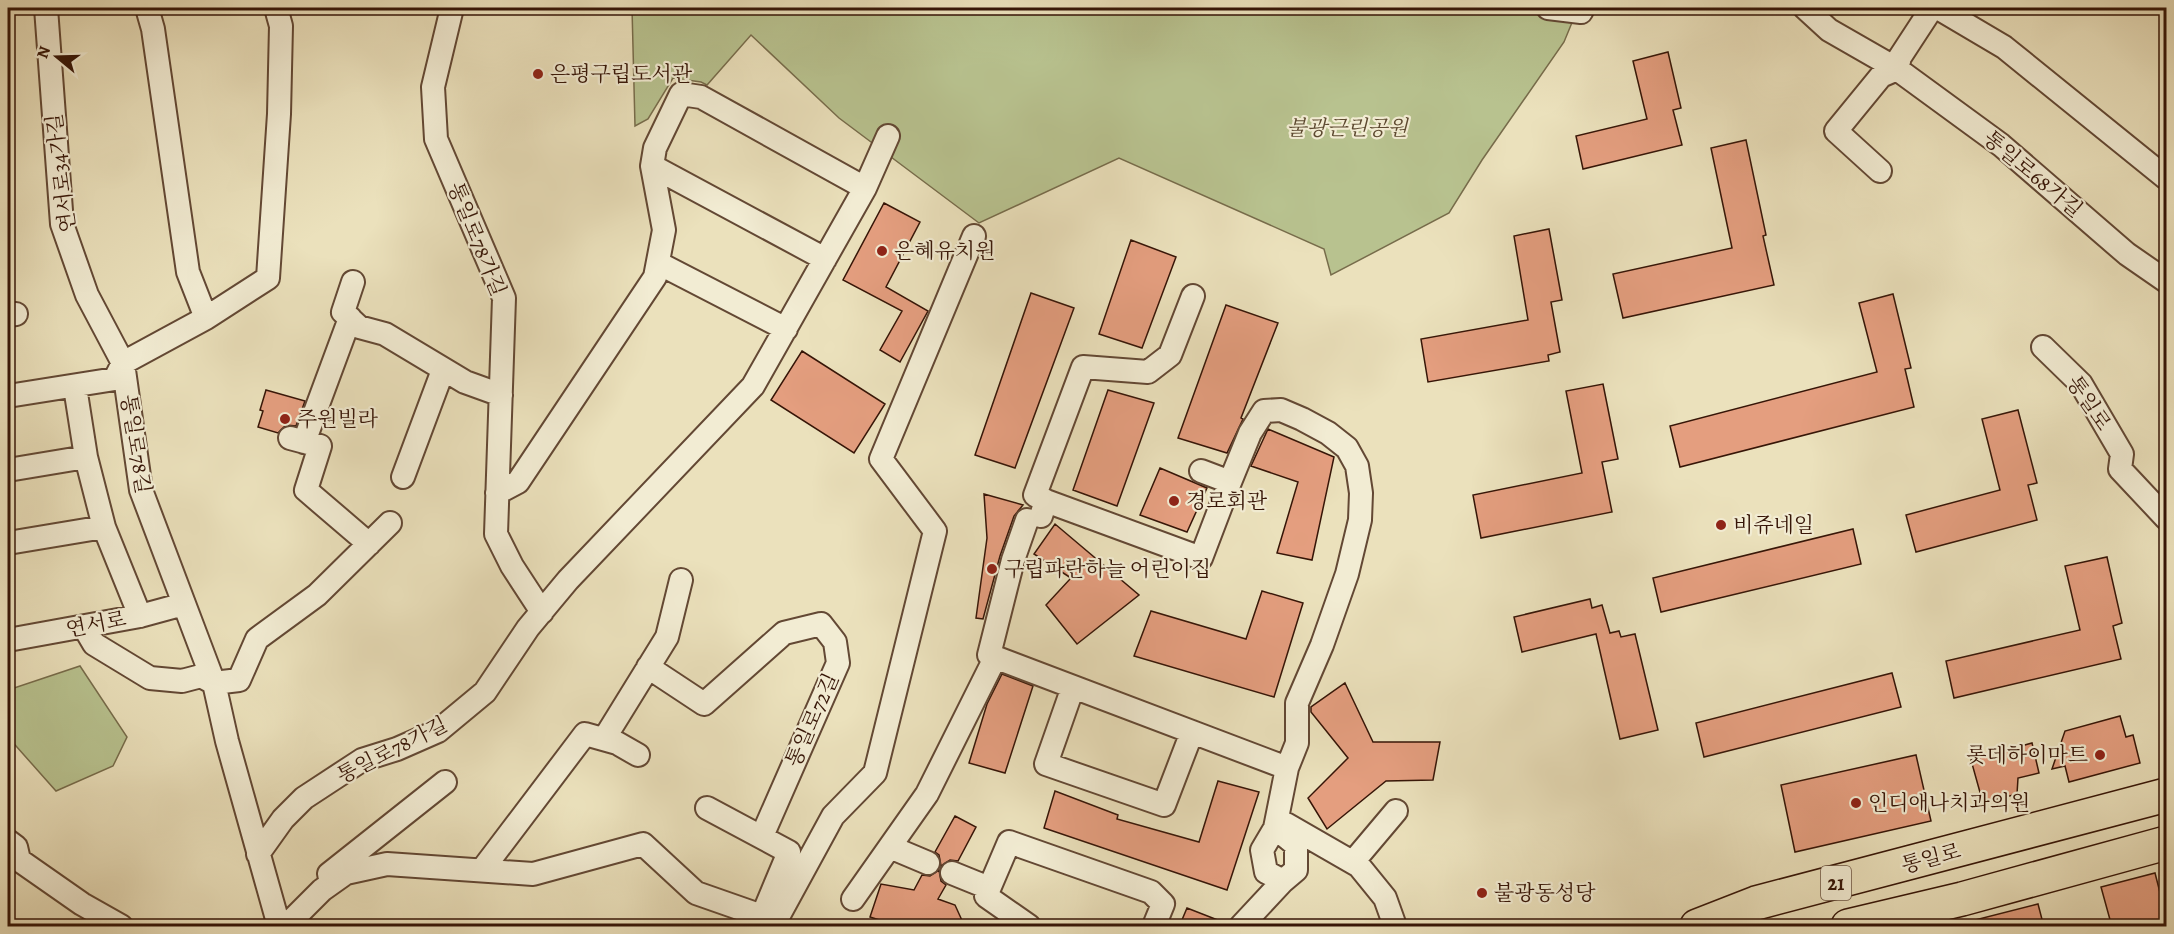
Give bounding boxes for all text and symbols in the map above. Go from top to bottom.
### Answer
north arrow [27,27,87,87]
text: N [31,43,56,62]
place label: 은평구립도서관 [550,60,693,88]
marker: 은평구립도서관 [531,67,545,81]
street label: 연서로34가길 [40,112,82,234]
park label: 불광근린공원 [1286,114,1410,142]
street label: 통일로68가길 [1978,124,2088,224]
street label: 통일로78가길 [441,178,513,300]
place label: 은혜유치원 [894,237,995,265]
marker: 은혜유치원 [875,244,889,258]
street label: 통일로 [2060,370,2118,436]
street label: 통일로78길 [114,392,158,496]
place label: 주원빌라 [297,405,379,433]
marker: 주원빌라 [278,412,292,426]
place label: 경로회관 [1186,487,1268,515]
marker: 경로회관 [1167,494,1181,508]
place label: 비쥬네일 [1733,511,1814,539]
marker: 비쥬네일 [1714,518,1728,532]
place label: 구립파란하늘 어린이집 [1004,555,1211,583]
marker: 구립파란하늘 어린이집 [985,562,999,576]
street label: 연서로 [63,604,129,644]
street label: 통일로72길 [779,669,845,771]
street label: 통일로78가길 [332,710,452,790]
place label: 롯데하이마트 [1966,741,2088,769]
marker: 롯데하이마트 [2093,748,2107,762]
place label: 인디애나치과의원 [1868,789,2030,817]
marker: 인디애나치과의원 [1849,796,1863,810]
street label: 통일로 [1898,837,1964,879]
road number: 21 [1821,866,1851,900]
place label: 불광동성당 [1494,879,1596,907]
marker: 불광동성당 [1475,886,1489,900]

